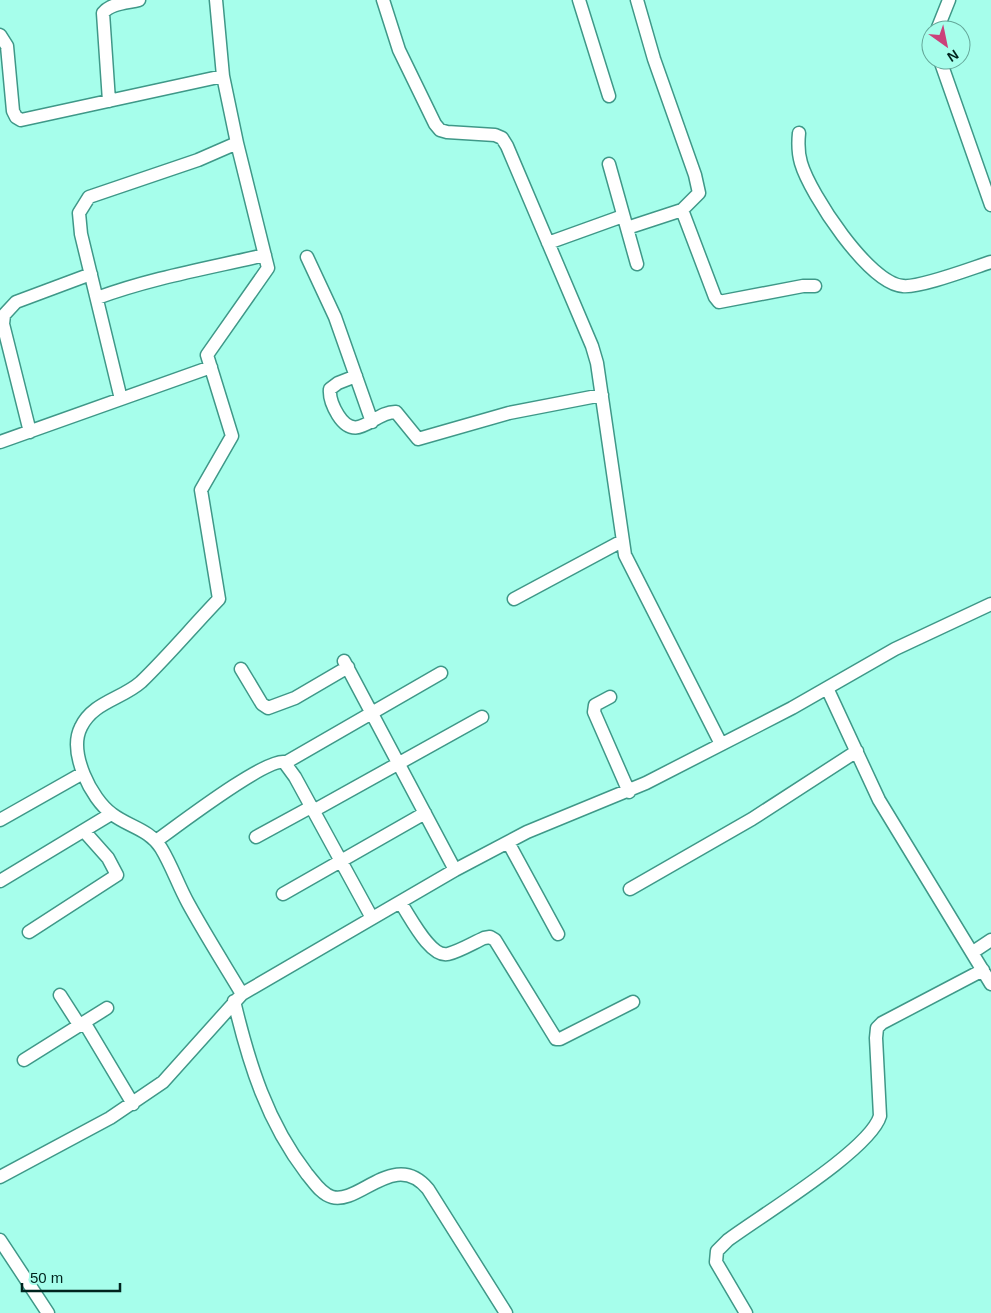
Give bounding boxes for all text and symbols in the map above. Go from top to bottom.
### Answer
north arrow [921,20,971,70]
text: N [944,46,962,65]
scale bar [22,1260,120,1292]
text: 50 m [30,1269,63,1286]

